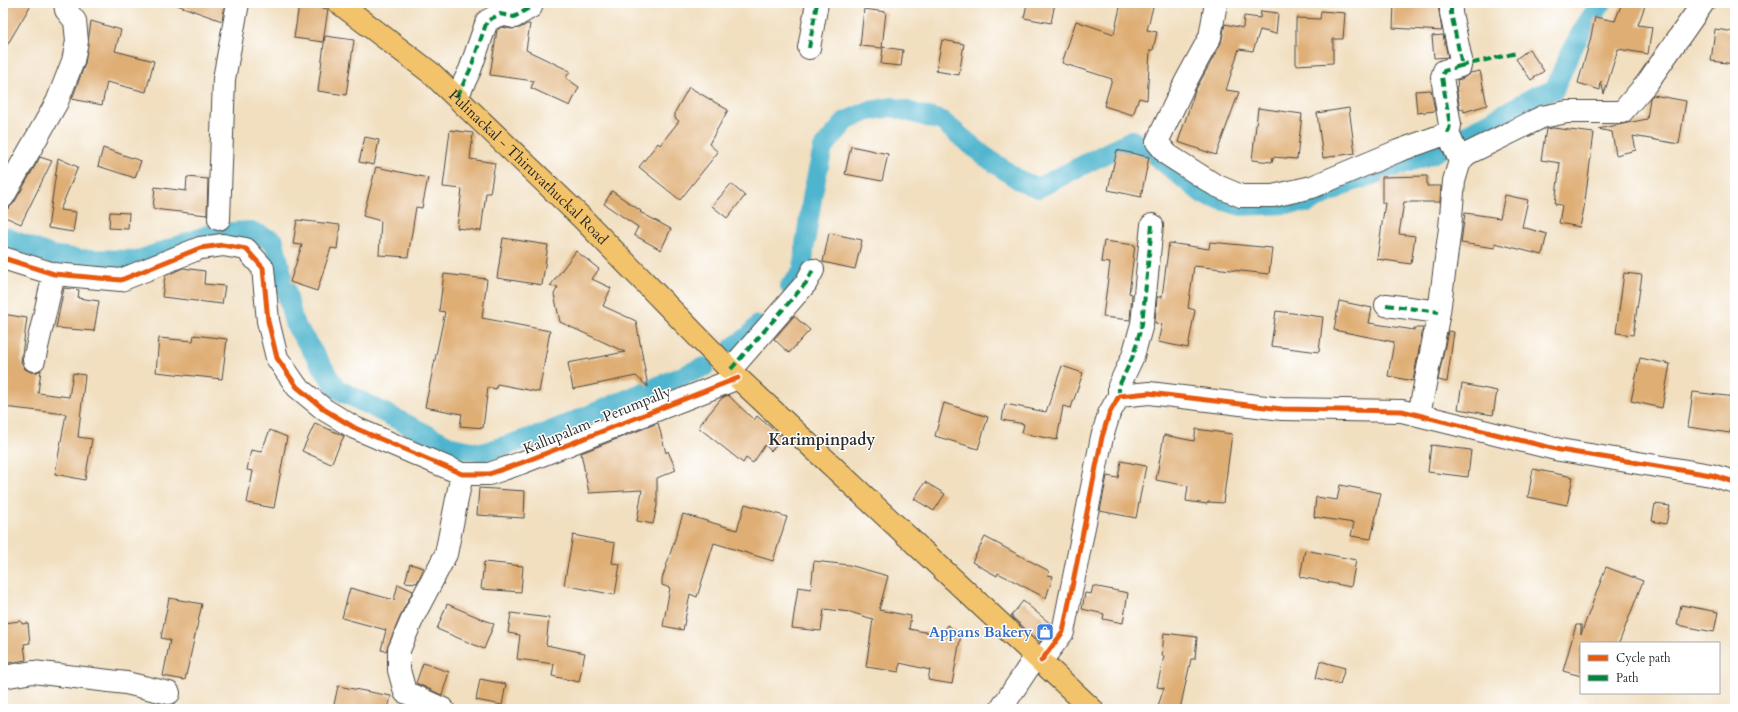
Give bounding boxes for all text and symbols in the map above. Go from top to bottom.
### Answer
street label: Pulinackal - Thiruvathuckal Road [444,85,613,249]
street label: Kallupalam - Perumpally [520,381,674,459]
district label: Karimpinpady [769,429,875,451]
place label: Appans Bakery [929,622,1032,642]
shop icon: Appans Bakery [1035,622,1055,642]
legend [1580,642,1720,694]
text: Cycle path [1616,650,1671,666]
text: Path [1616,670,1639,686]

